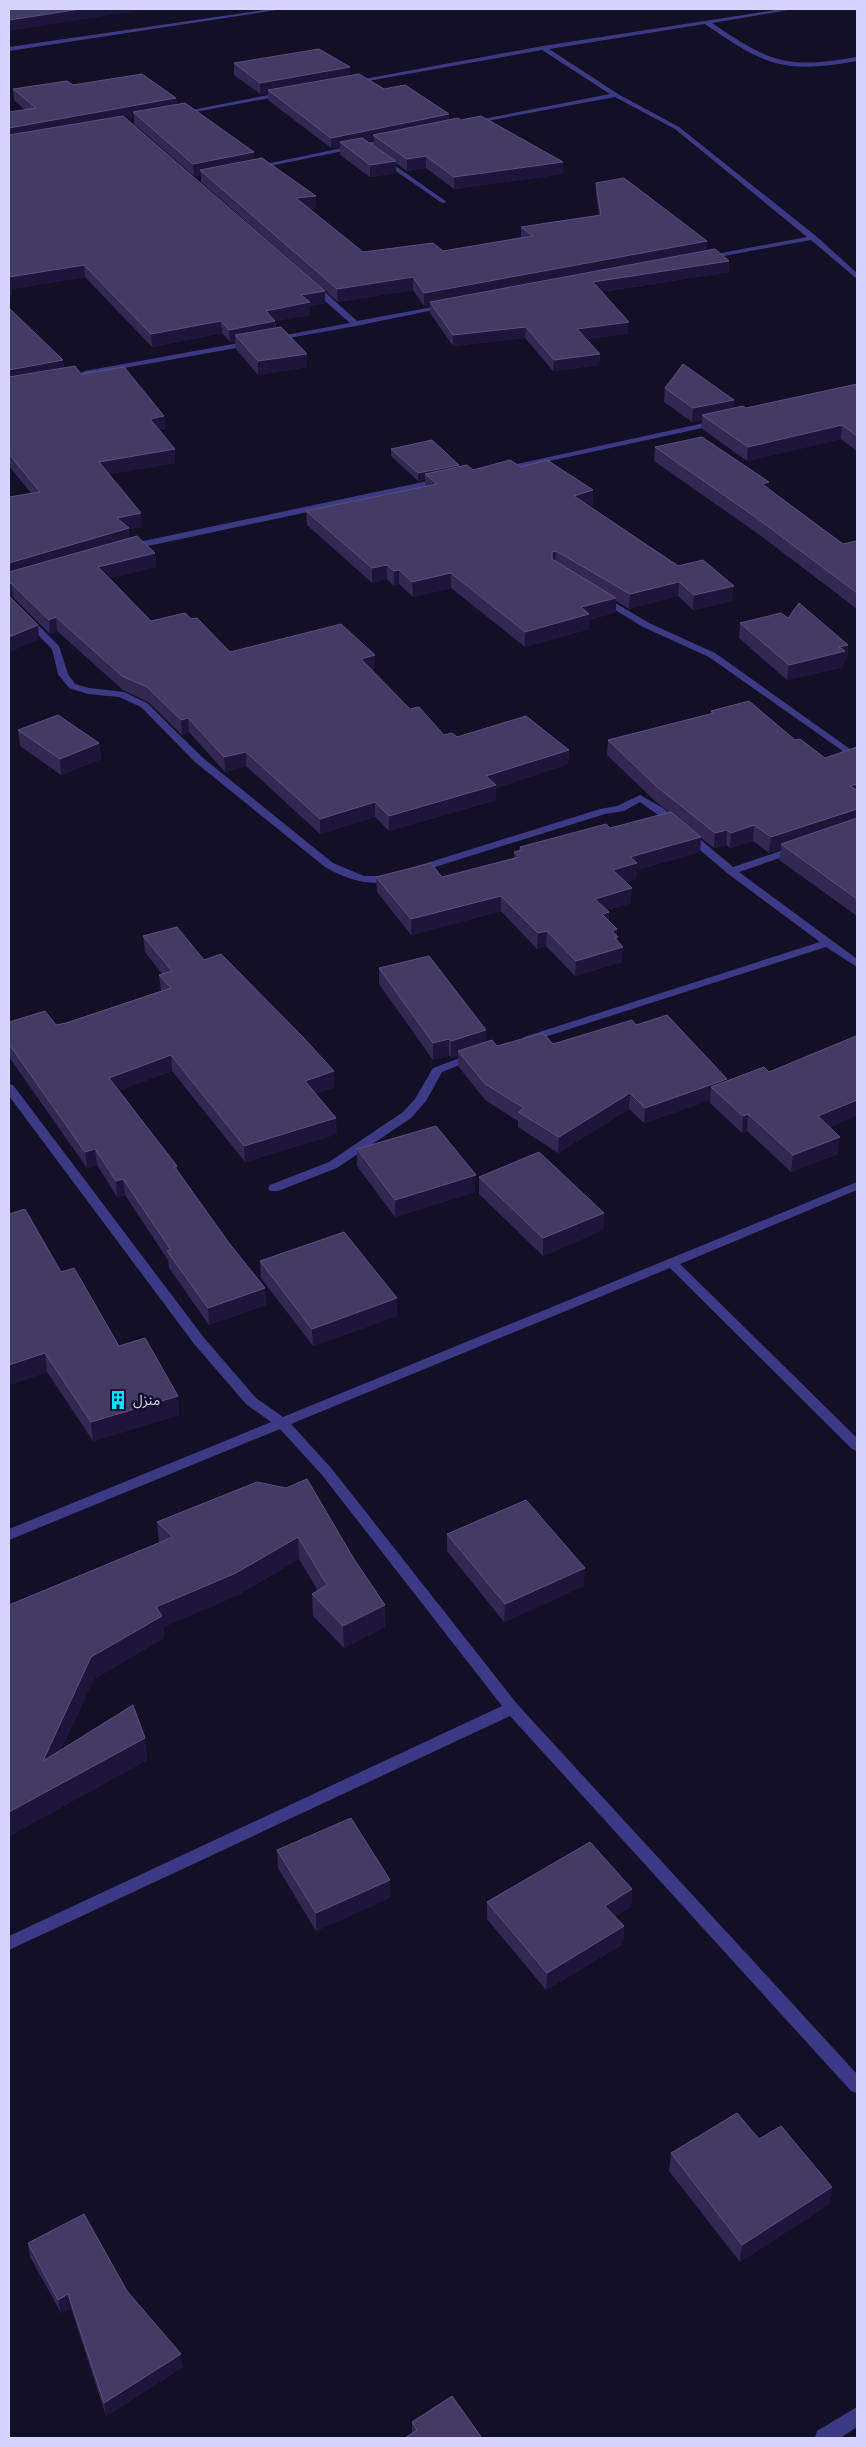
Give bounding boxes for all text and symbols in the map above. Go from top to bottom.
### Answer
building icon: منزل [107,1389,129,1411]
place label: منزل [133,1392,160,1409]

